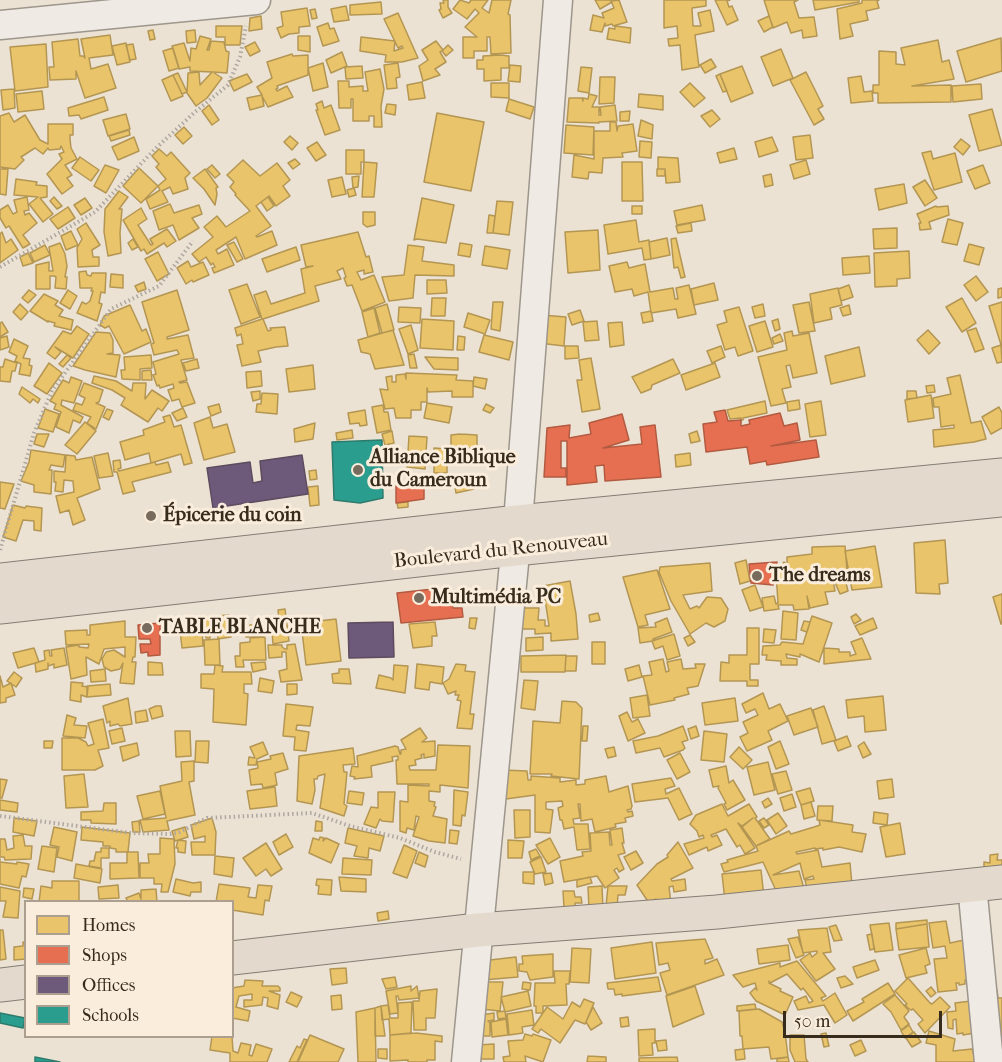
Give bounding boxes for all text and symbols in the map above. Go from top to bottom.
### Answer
place label: Alliance Biblique du Cameroun [370,446,516,493]
marker: Alliance Biblique du Cameroun [351,463,365,477]
place label: Épicerie du coin [163,504,302,528]
marker: Épicerie du coin [144,509,158,523]
street label: Boulevard du Renouveau [393,528,609,574]
place label: The dreams [769,564,871,588]
marker: The dreams [750,569,764,583]
place label: Multimédia PC [431,586,561,610]
marker: Multimédia PC [412,591,426,605]
place label: TABLE BLANCHE [159,616,321,640]
marker: TABLE BLANCHE [140,621,154,635]
legend [24,900,234,1038]
text: Homes [82,915,136,936]
text: Shops [82,945,127,966]
text: Offices [82,975,135,996]
scale bar [786,999,945,1037]
text: Schools [82,1005,139,1026]
text: 50 m [794,1011,830,1032]

